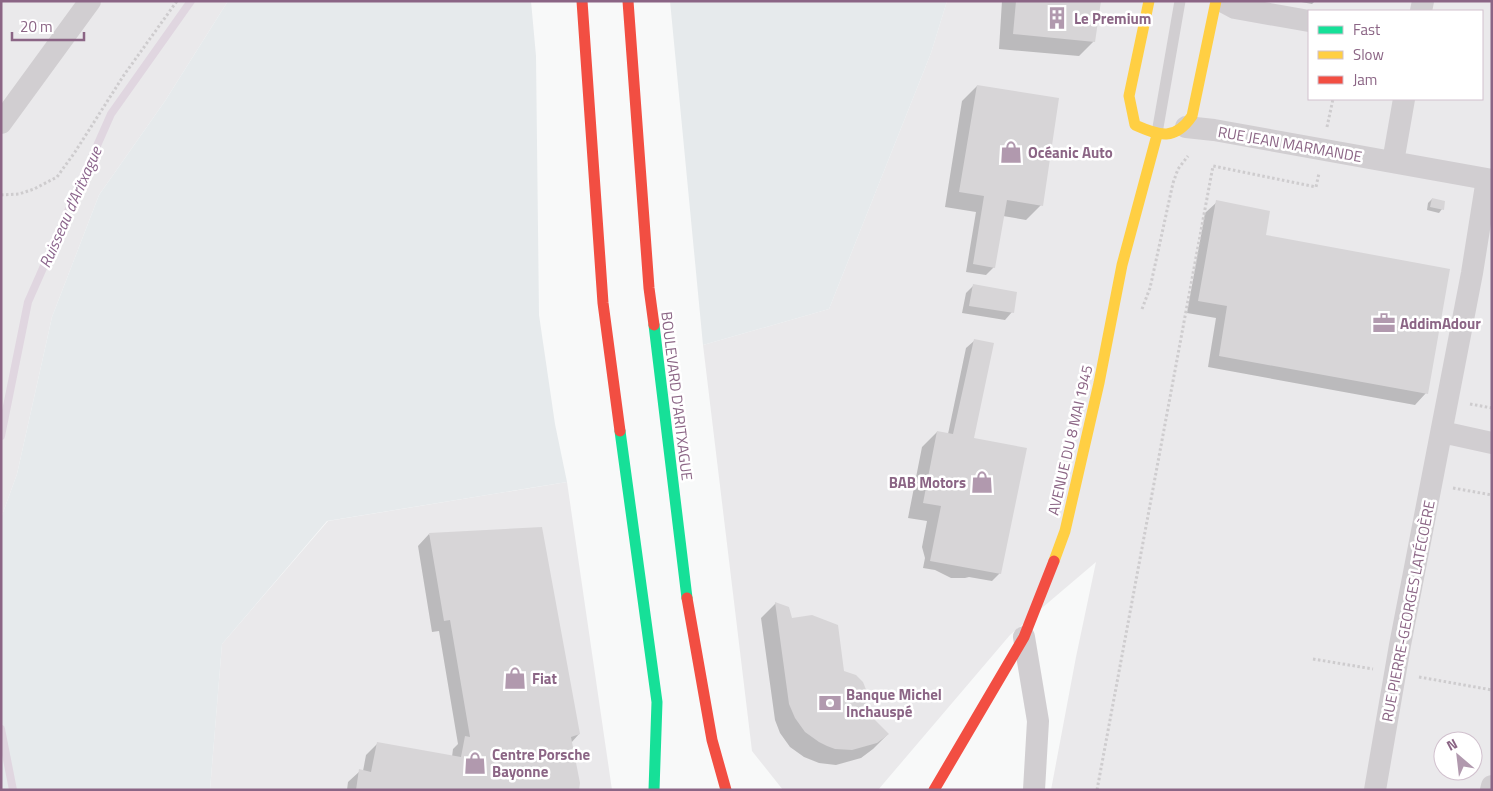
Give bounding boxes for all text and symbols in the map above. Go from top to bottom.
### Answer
building icon: Le Premium [1044,5,1070,31]
place label: Le Premium [1074,7,1151,30]
scale bar [12,10,85,42]
legend [1308,10,1483,100]
text: 20 m [20,15,53,38]
text: Fast [1353,18,1381,41]
text: Slow [1353,43,1384,66]
text: Jam [1353,68,1377,91]
street label: RUE JEAN MARMANDE [1216,120,1364,168]
shop icon: Océanic Auto [998,139,1024,165]
water label: Ruisseau d'Aritxague [33,141,108,271]
place label: Océanic Auto [1028,141,1113,164]
street label: BOULEVARD D'ARITXAGUE [655,310,699,482]
office icon: AddimAdour [1371,310,1397,336]
place label: AddimAdour [1400,312,1481,335]
street label: AVENUE DU 8 MAI 1945 [1042,363,1098,517]
shop icon: BAB Motors [969,469,995,495]
place label: BAB Motors [889,471,966,494]
street label: RUE PIERRE-GEORGES LATÉCOÈRE [1375,498,1441,724]
shop icon: Fiat [502,665,528,691]
place label: Fiat [532,667,558,690]
place label: Banque Michel Inchauspé [846,683,942,723]
bank icon: Banque Michel Inchauspé [817,690,843,716]
north arrow [1433,731,1483,781]
text: N [1442,733,1461,756]
place label: Centre Porsche Bayonne [492,743,590,783]
shop icon: Centre Porsche Bayonne [462,750,488,776]

